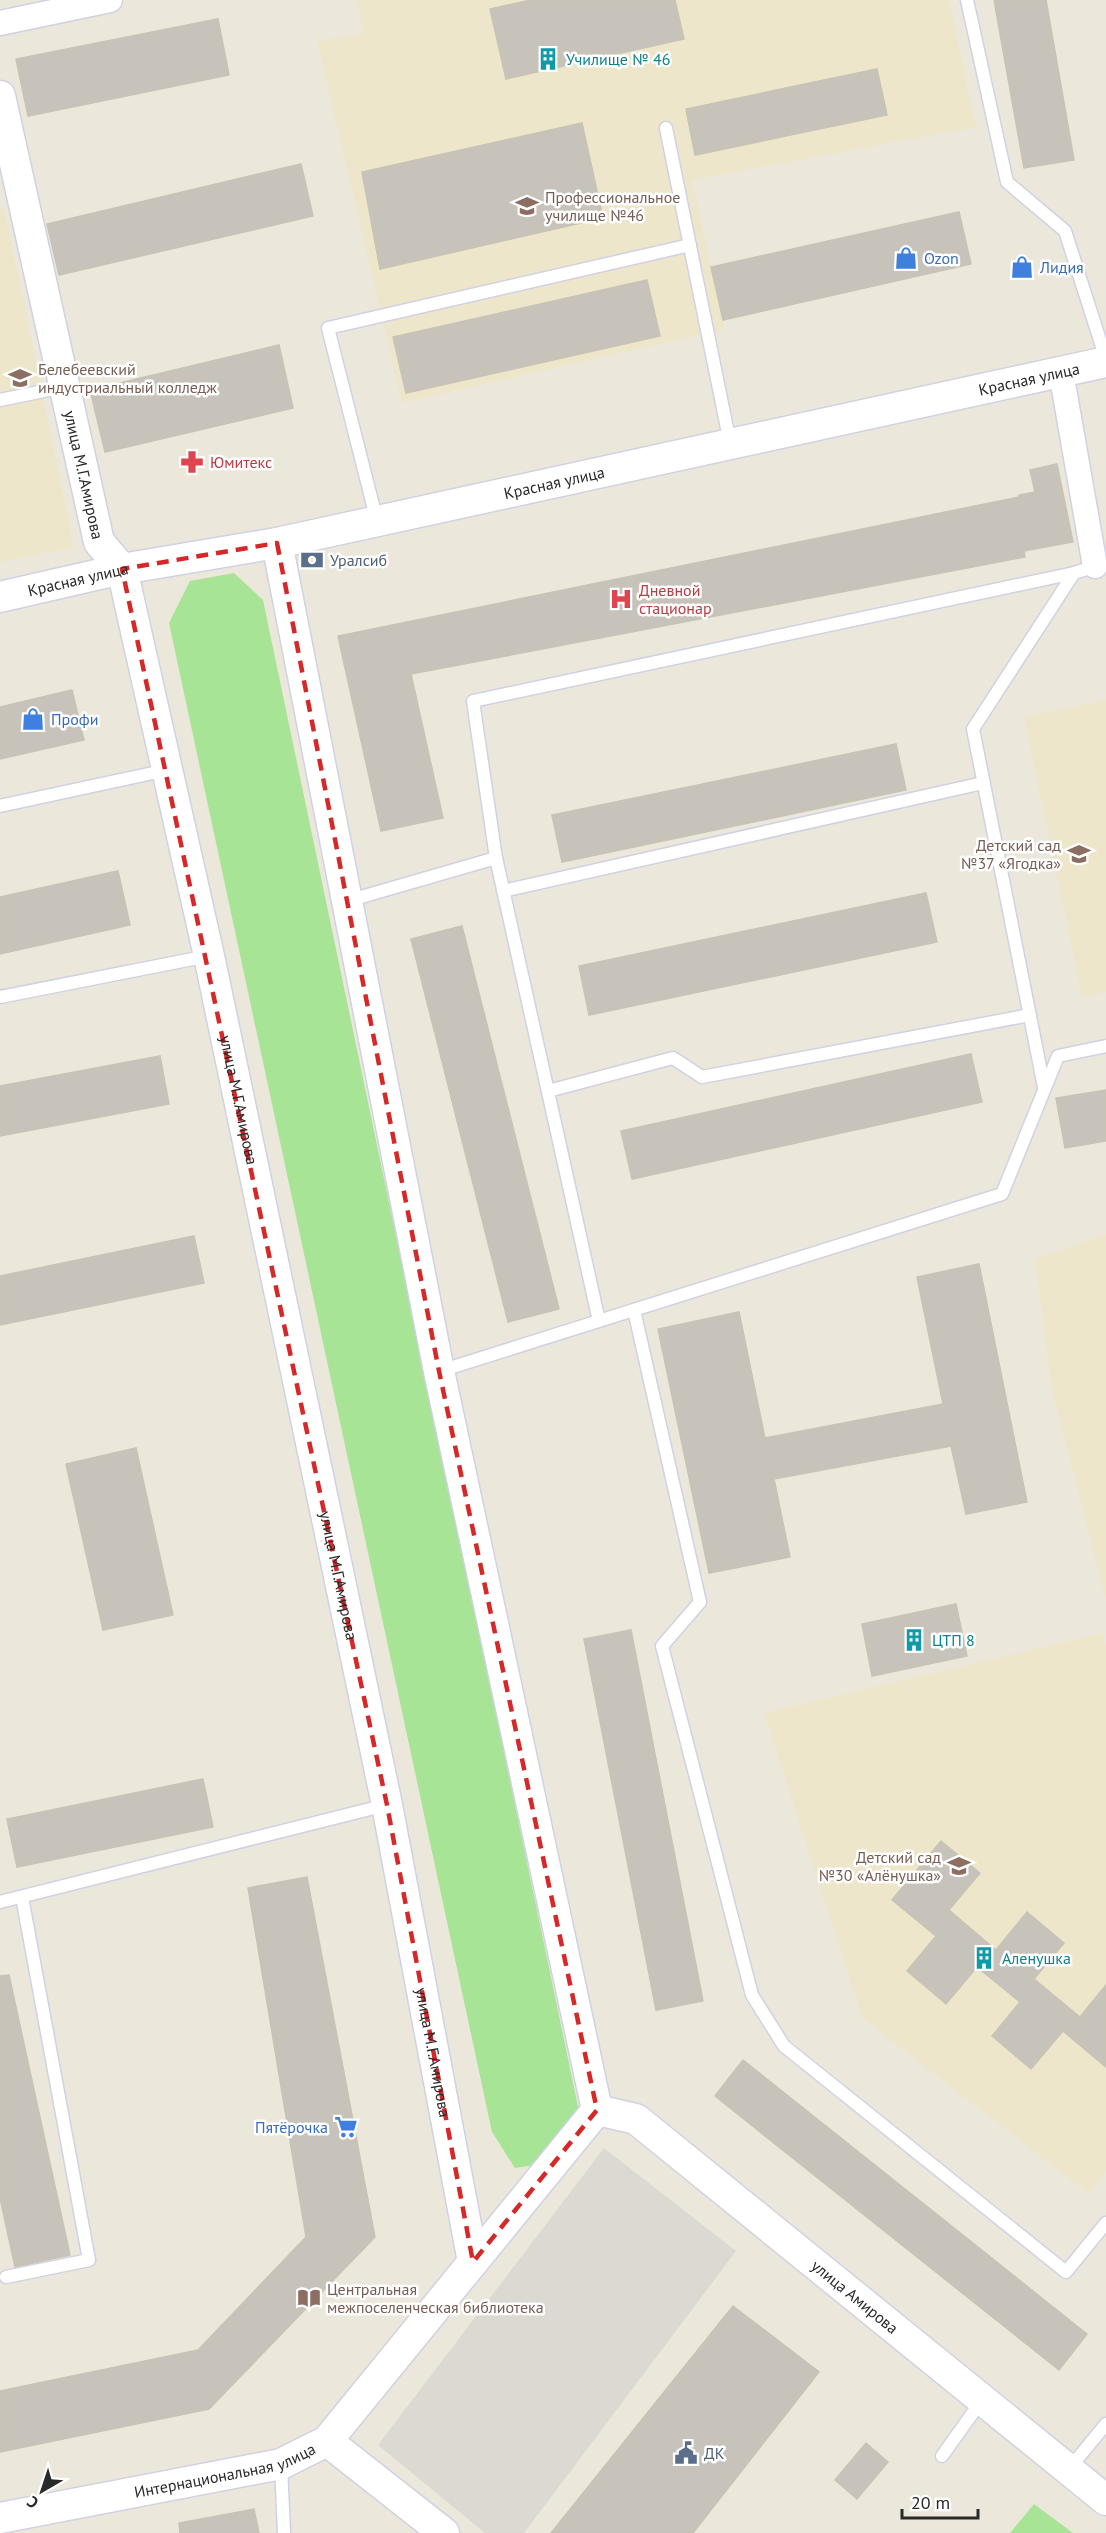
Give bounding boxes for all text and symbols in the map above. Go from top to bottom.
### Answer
building icon: Училище № 46 [535,46,561,72]
place label: Училище № 46 [566,49,670,69]
place label: Профессиональное училище №46 [545,187,680,225]
school or university icon: Профессиональное училище №46 [514,193,540,219]
shop icon: Ozon [893,245,919,271]
place label: Ozon [924,248,959,268]
shop icon: Лидия [1009,254,1035,280]
place label: Лидия [1039,257,1084,277]
street label: Красная улица [977,358,1081,400]
place label: Белебеевский индустриальный колледж [38,359,217,397]
school or university icon: Белебеевский индустриальный колледж [7,365,33,391]
street label: улица М.Г.Амирова [60,408,108,541]
pharmacy icon: Юмитекс [179,449,205,475]
place label: Юмитекс [210,452,272,472]
street label: Красная улица [502,462,606,503]
bank icon: Уралсиб [299,547,325,573]
place label: Уралсиб [330,550,387,570]
street label: Красная улица [26,558,130,600]
place label: Дневной стационар [639,580,712,618]
hospital icon: Дневной стационар [608,586,634,612]
shop icon: Профи [20,706,46,732]
place label: Профи [51,709,98,729]
place label: Детский сад №37 «Ягодка» [961,835,1061,873]
school or university icon: Детский сад №37 «Ягодка» [1066,841,1092,867]
street label: улица М.Г.Амирова [216,1033,262,1166]
street label: улица М.Г.Амирова [316,1509,362,1642]
building icon: ЦТП 8 [901,1627,927,1653]
place label: ЦТП 8 [932,1630,975,1650]
place label: Детский сад №30 «Алёнушка» [819,1847,941,1885]
school or university icon: Детский сад №30 «Алёнушка» [946,1853,972,1879]
building icon: Аленушка [971,1945,997,1971]
place label: Аленушка [1002,1948,1071,1968]
street label: улица М.Г.Амирова [412,1986,456,2119]
supermarket icon: Пятёрочка [333,2114,359,2140]
place label: Пятёрочка [255,2117,328,2137]
street label: улица Амирова [808,2255,903,2338]
place label: Центральная межпоселенческая библиотека [327,2279,544,2317]
library icon: Центральная межпоселенческая библиотека [296,2285,322,2311]
street label: Интернациональная улица [132,2438,319,2502]
public building icon: ДК [673,2440,699,2466]
place label: ДК [704,2443,725,2463]
north arrow [12,2461,72,2521]
scale bar [902,2482,978,2520]
text: 20 m [911,2491,950,2514]
text: С [23,2492,42,2513]

